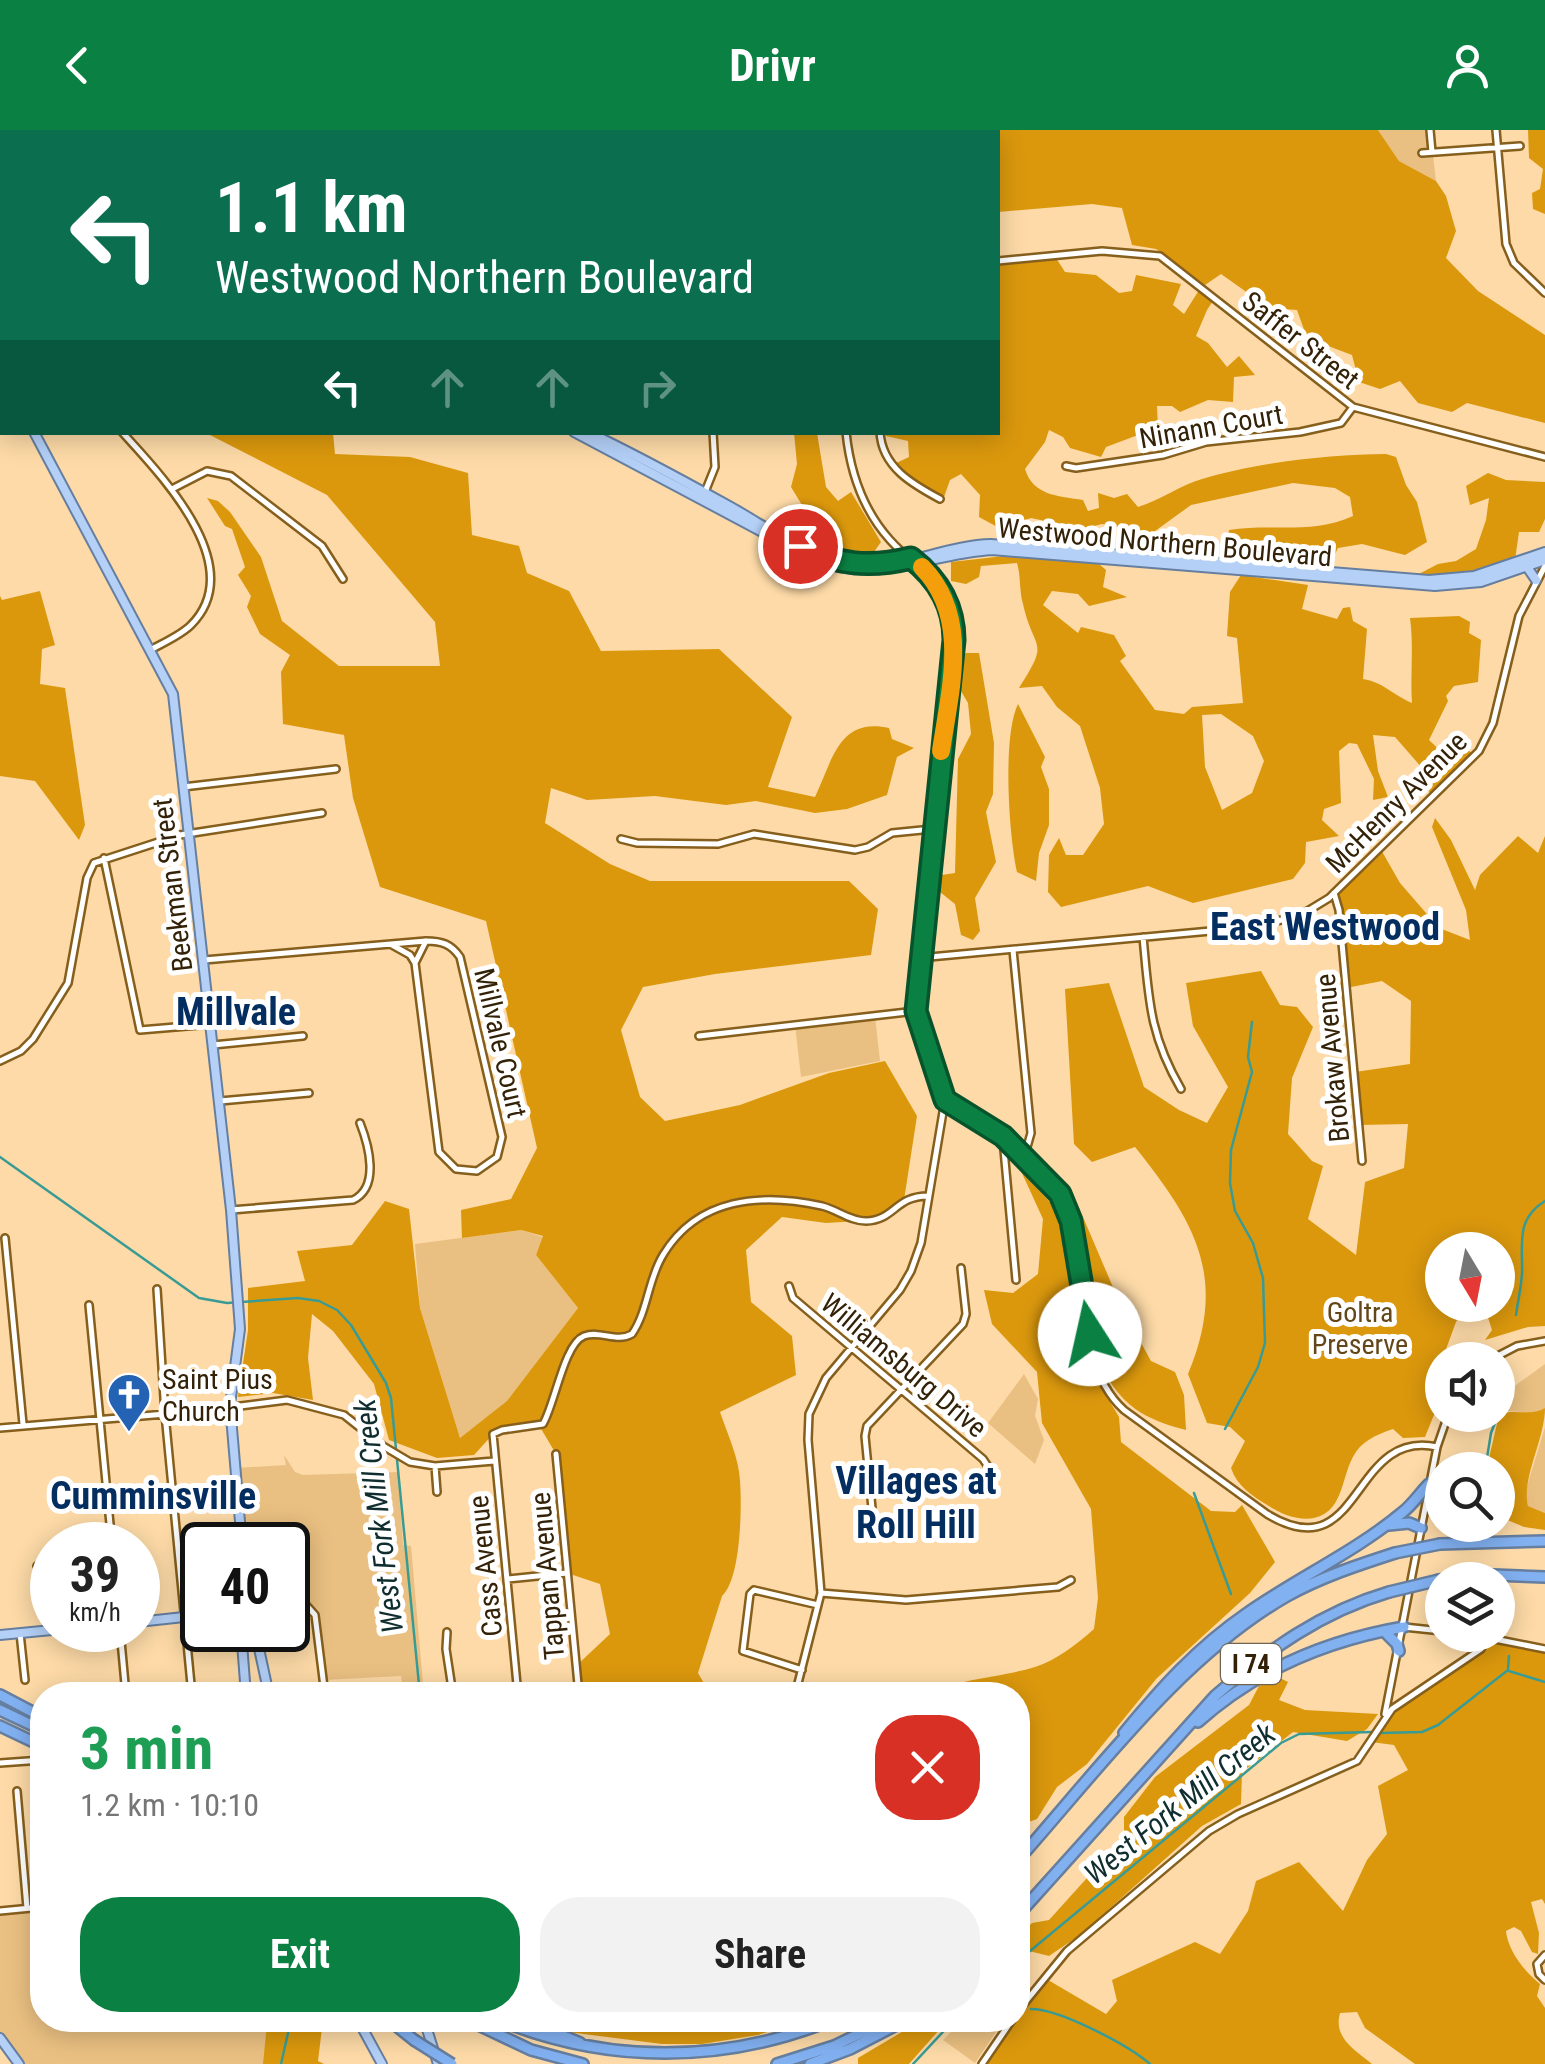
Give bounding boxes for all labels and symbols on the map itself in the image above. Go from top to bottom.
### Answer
street label: Saffer Street [1236,285,1366,396]
street label: Ninann Court [1137,398,1285,455]
pin [758,504,843,589]
street label: Westwood Northern Boulevard [996,511,1333,574]
street label: McHenry Avenue [1319,725,1474,880]
street label: Beekman Street [146,796,199,973]
district label: East Westwood [1210,905,1440,949]
street label: Millvale Court [467,965,534,1121]
street label: Brokaw Avenue [1309,972,1356,1144]
district label: Millvale [176,990,296,1034]
north arrow [1425,1232,1515,1322]
position arrow [1038,1282,1142,1386]
street label: Williamsburg Drive [814,1287,993,1444]
park label: Goltra Preserve [1312,1296,1408,1361]
place label: Saint Pius Church [162,1363,273,1428]
church icon: Saint Pius Church [106,1372,152,1433]
water label: West Fork Mill Creek [347,1396,410,1635]
district label: Villages at Roll Hill [835,1459,997,1547]
district label: Cumminsville [50,1474,256,1518]
street label: Tappan Avenue [524,1491,571,1661]
street label: Cass Avenue [462,1494,509,1638]
speed limit sign: 40 [180,1522,310,1652]
road number: I 74 [1221,1644,1281,1684]
water label: West Fork Mill Creek [1077,1715,1283,1891]

